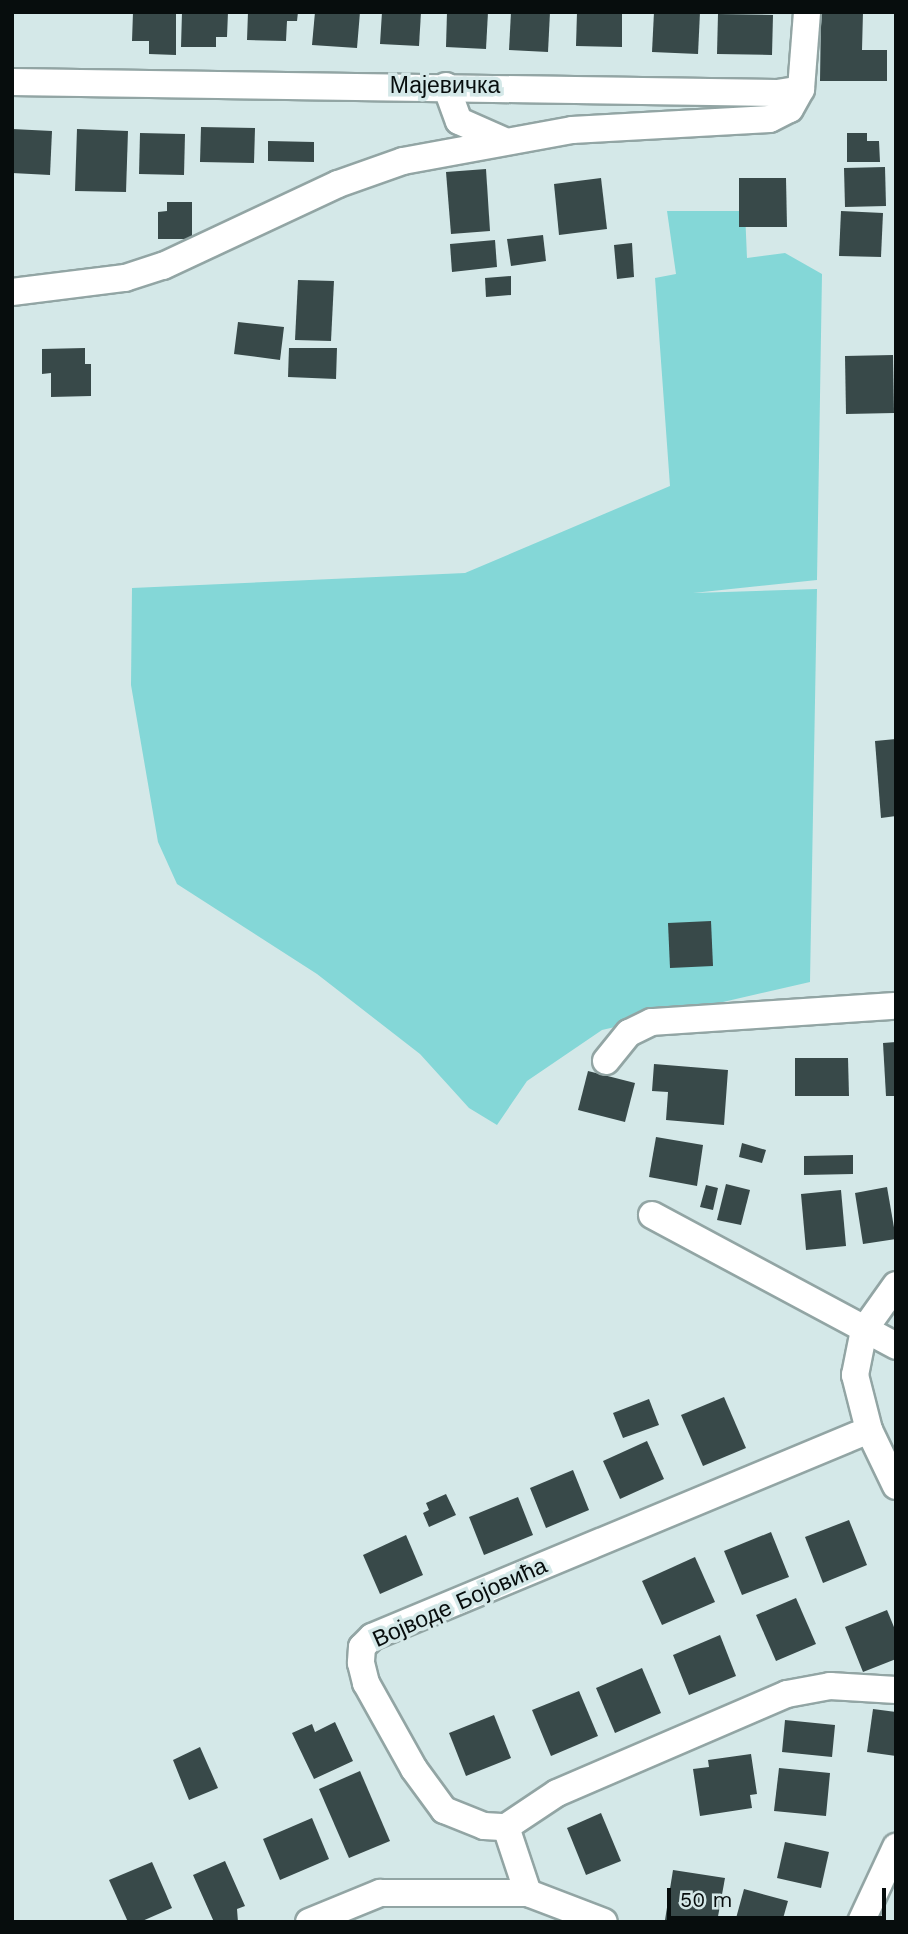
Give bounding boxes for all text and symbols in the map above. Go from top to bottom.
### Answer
street label: Мајевичка [390,72,500,100]
street label: Војводе Бојовића [369,1552,551,1654]
scale bar [670,1874,889,1918]
text: 50 m [680,1887,732,1912]

